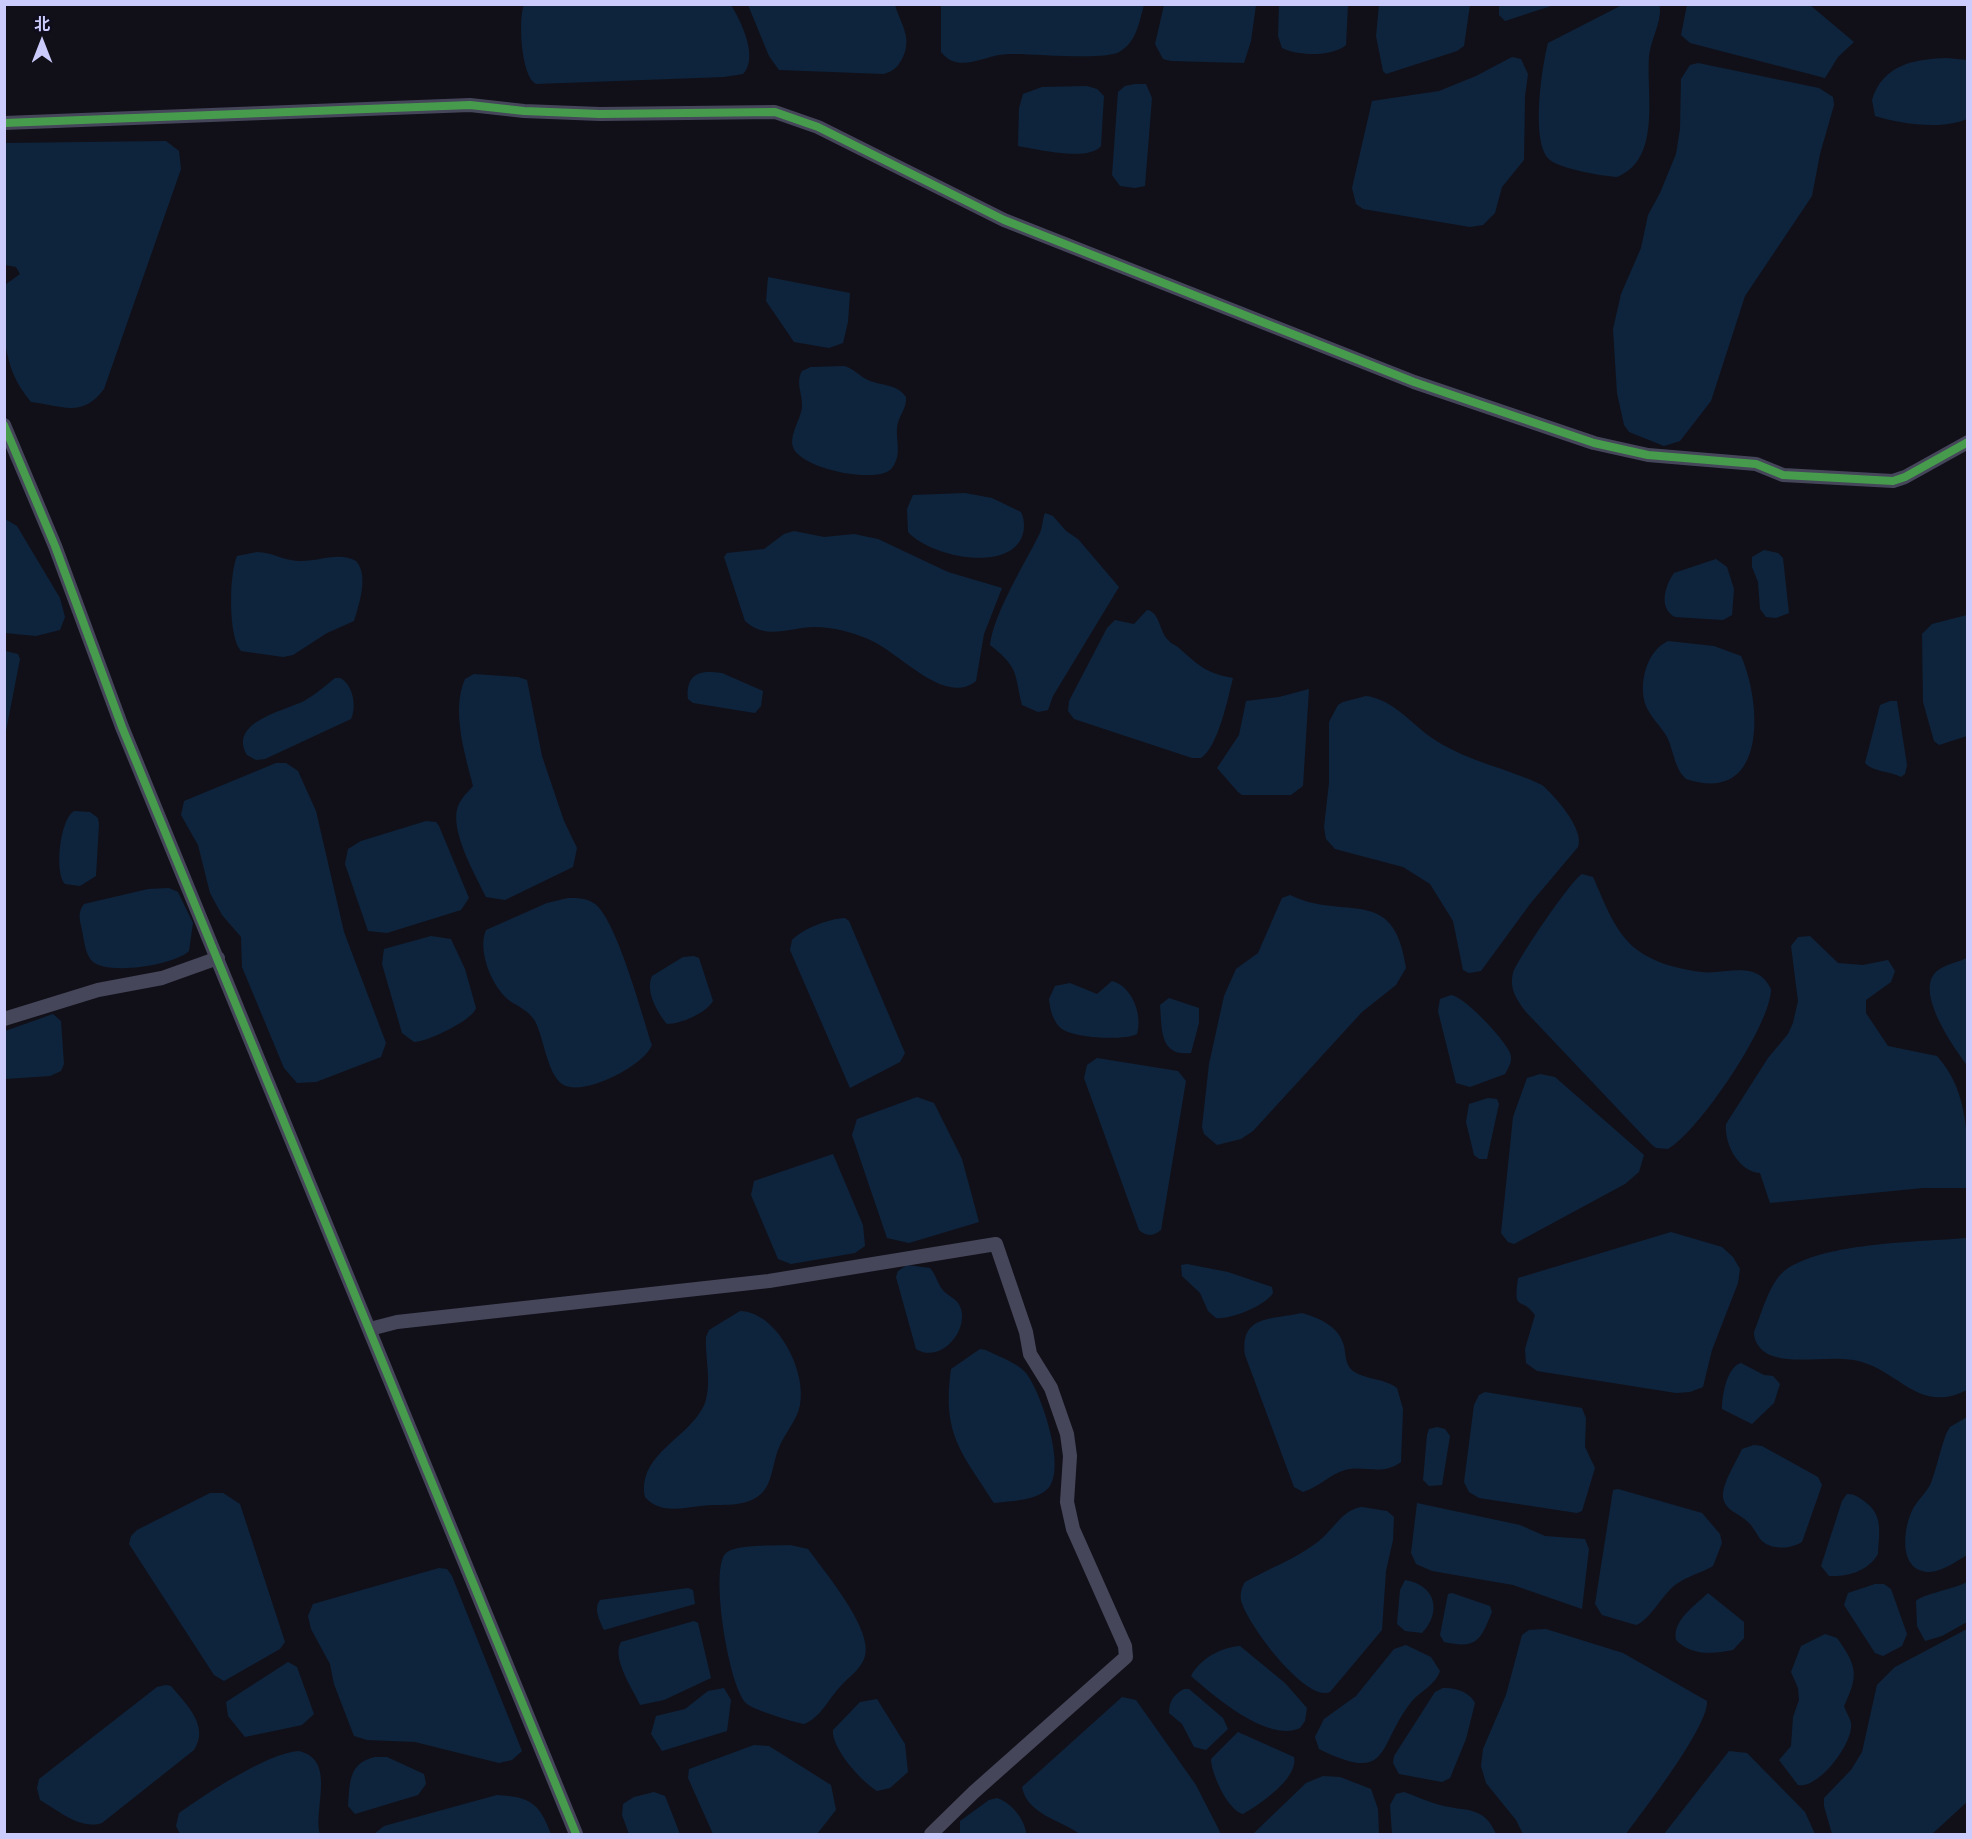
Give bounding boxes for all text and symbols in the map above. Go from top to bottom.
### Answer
north arrow [12,12,72,72]
text: 北 [34,14,50,34]

